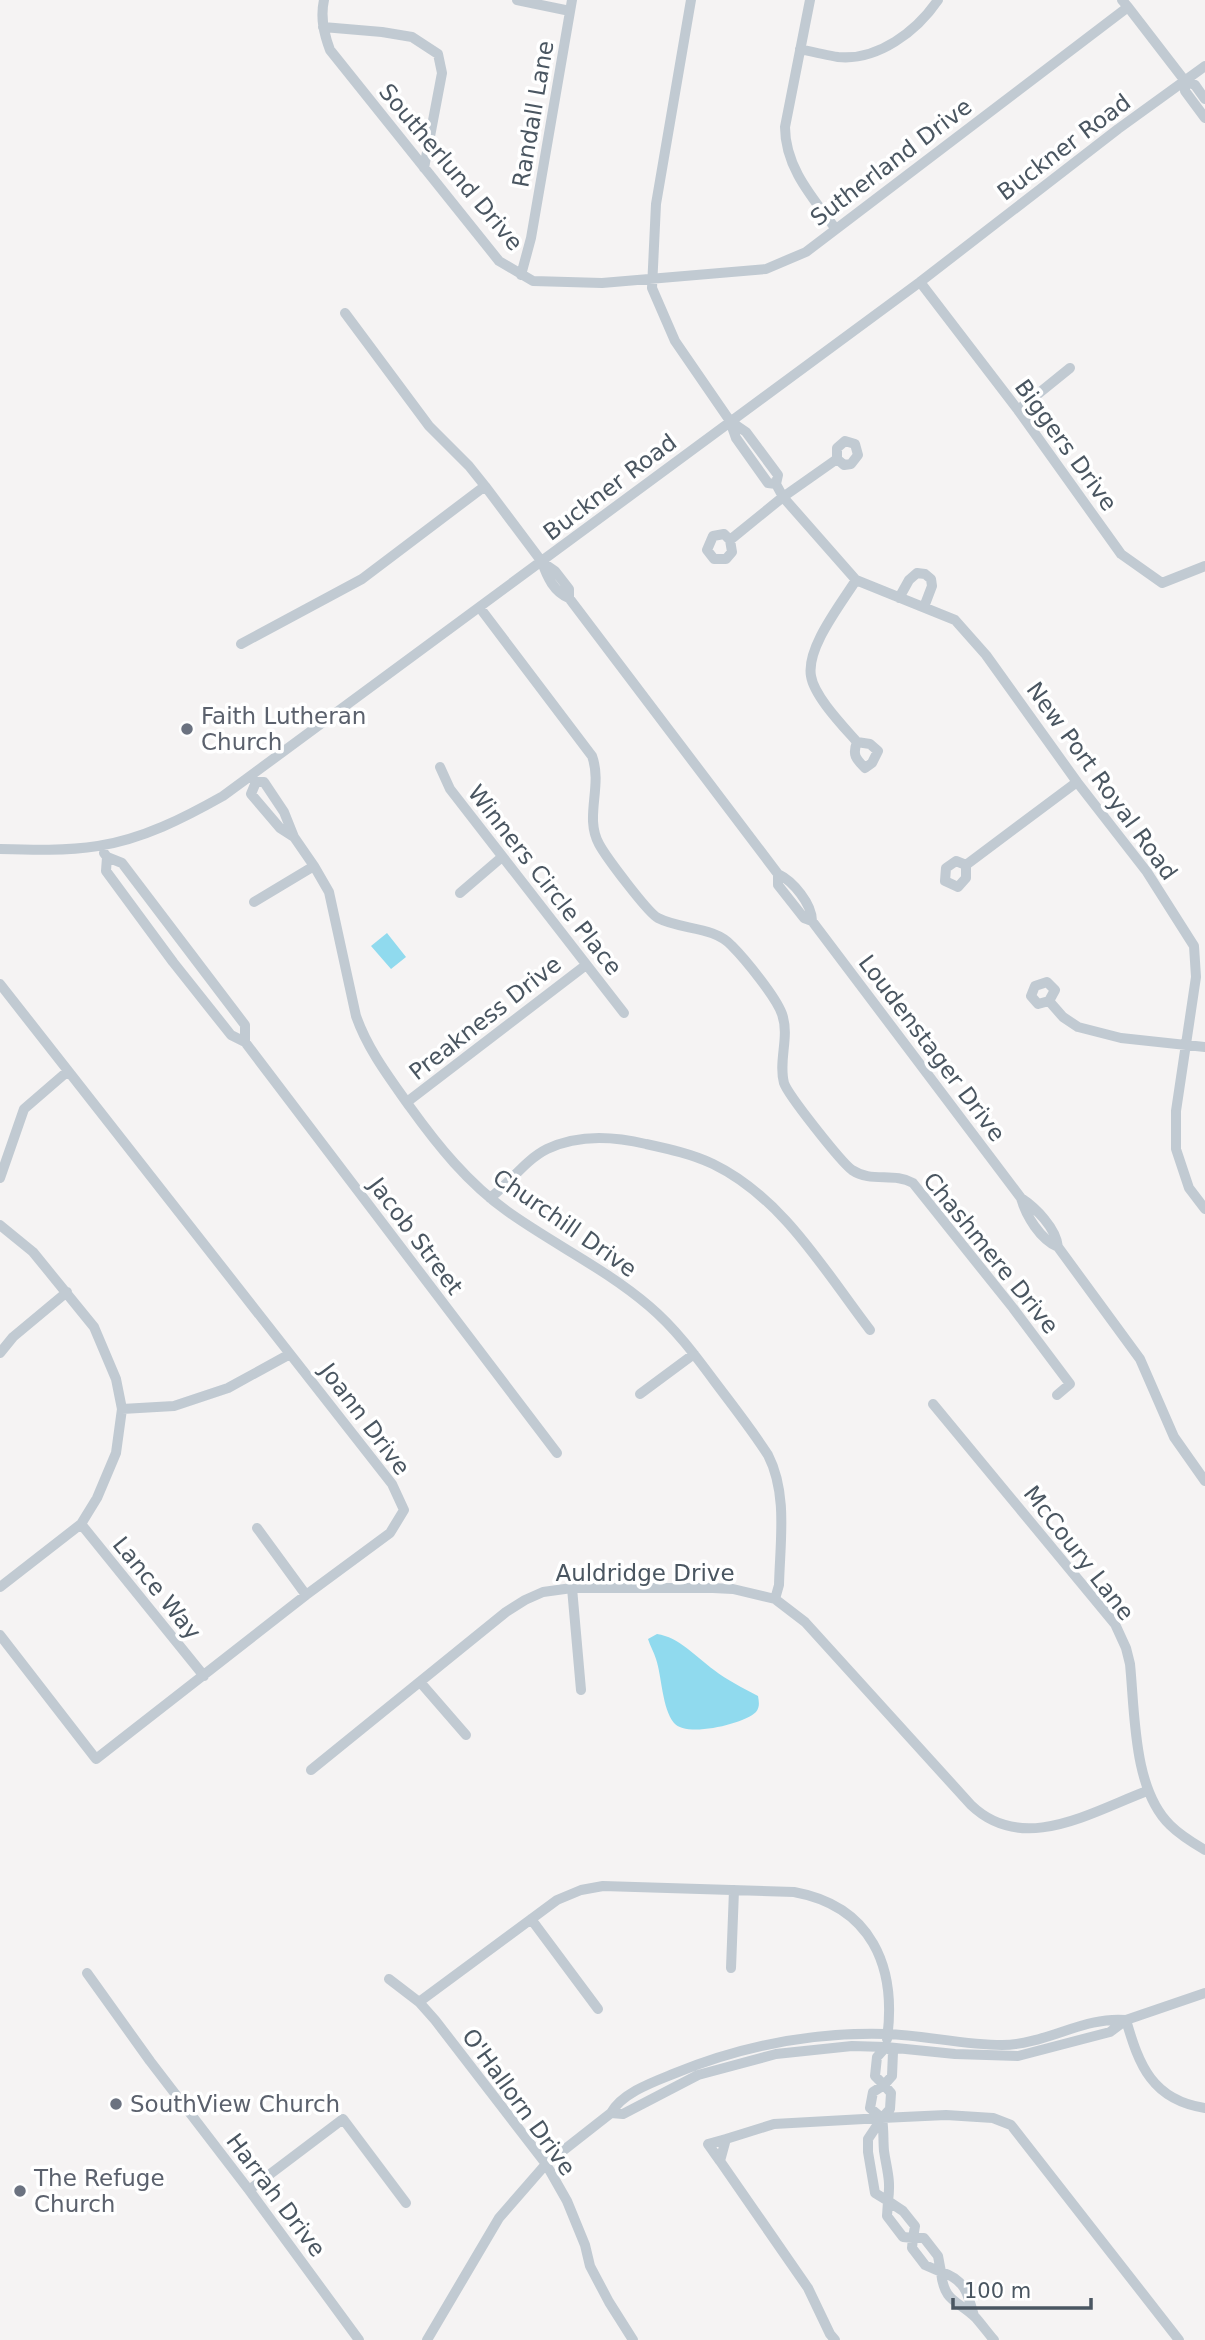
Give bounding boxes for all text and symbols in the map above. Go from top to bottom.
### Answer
street label: Randall Lane [507,39,559,189]
street label: Southerlund Drive [374,79,528,255]
street label: Buckner Road [992,89,1136,205]
street label: Sutherland Drive [805,93,977,231]
street label: Biggers Drive [1010,374,1122,516]
street label: Buckner Road [538,429,682,545]
street label: New Port Royal Road [1021,677,1183,885]
place label: Faith Lutheran Church [201,703,366,755]
marker: Faith Lutheran Church [179,721,195,737]
street label: Winners Circle Place [463,780,627,980]
street label: Loudenstager Drive [854,950,1010,1146]
street label: Preakness Drive [404,951,566,1085]
street label: Churchill Drive [488,1164,642,1282]
street label: Chashmere Drive [918,1167,1064,1339]
street label: Jacob Street [362,1171,468,1299]
street label: Joann Drive [313,1357,415,1480]
street label: McCoury Lane [1019,1481,1139,1625]
street label: Lance Way [108,1531,206,1645]
street label: Auldridge Drive [555,1560,735,1586]
street label: O'Hallorn Drive [457,2024,581,2180]
place label: SouthView Church [130,2091,340,2117]
marker: SouthView Church [108,2096,124,2112]
street label: Harrah Drive [221,2128,331,2262]
place label: The Refuge Church [33,2165,165,2217]
marker: The Refuge Church [12,2183,28,2199]
scale bar [953,2266,1091,2310]
text: 100 m [964,2279,1031,2303]

